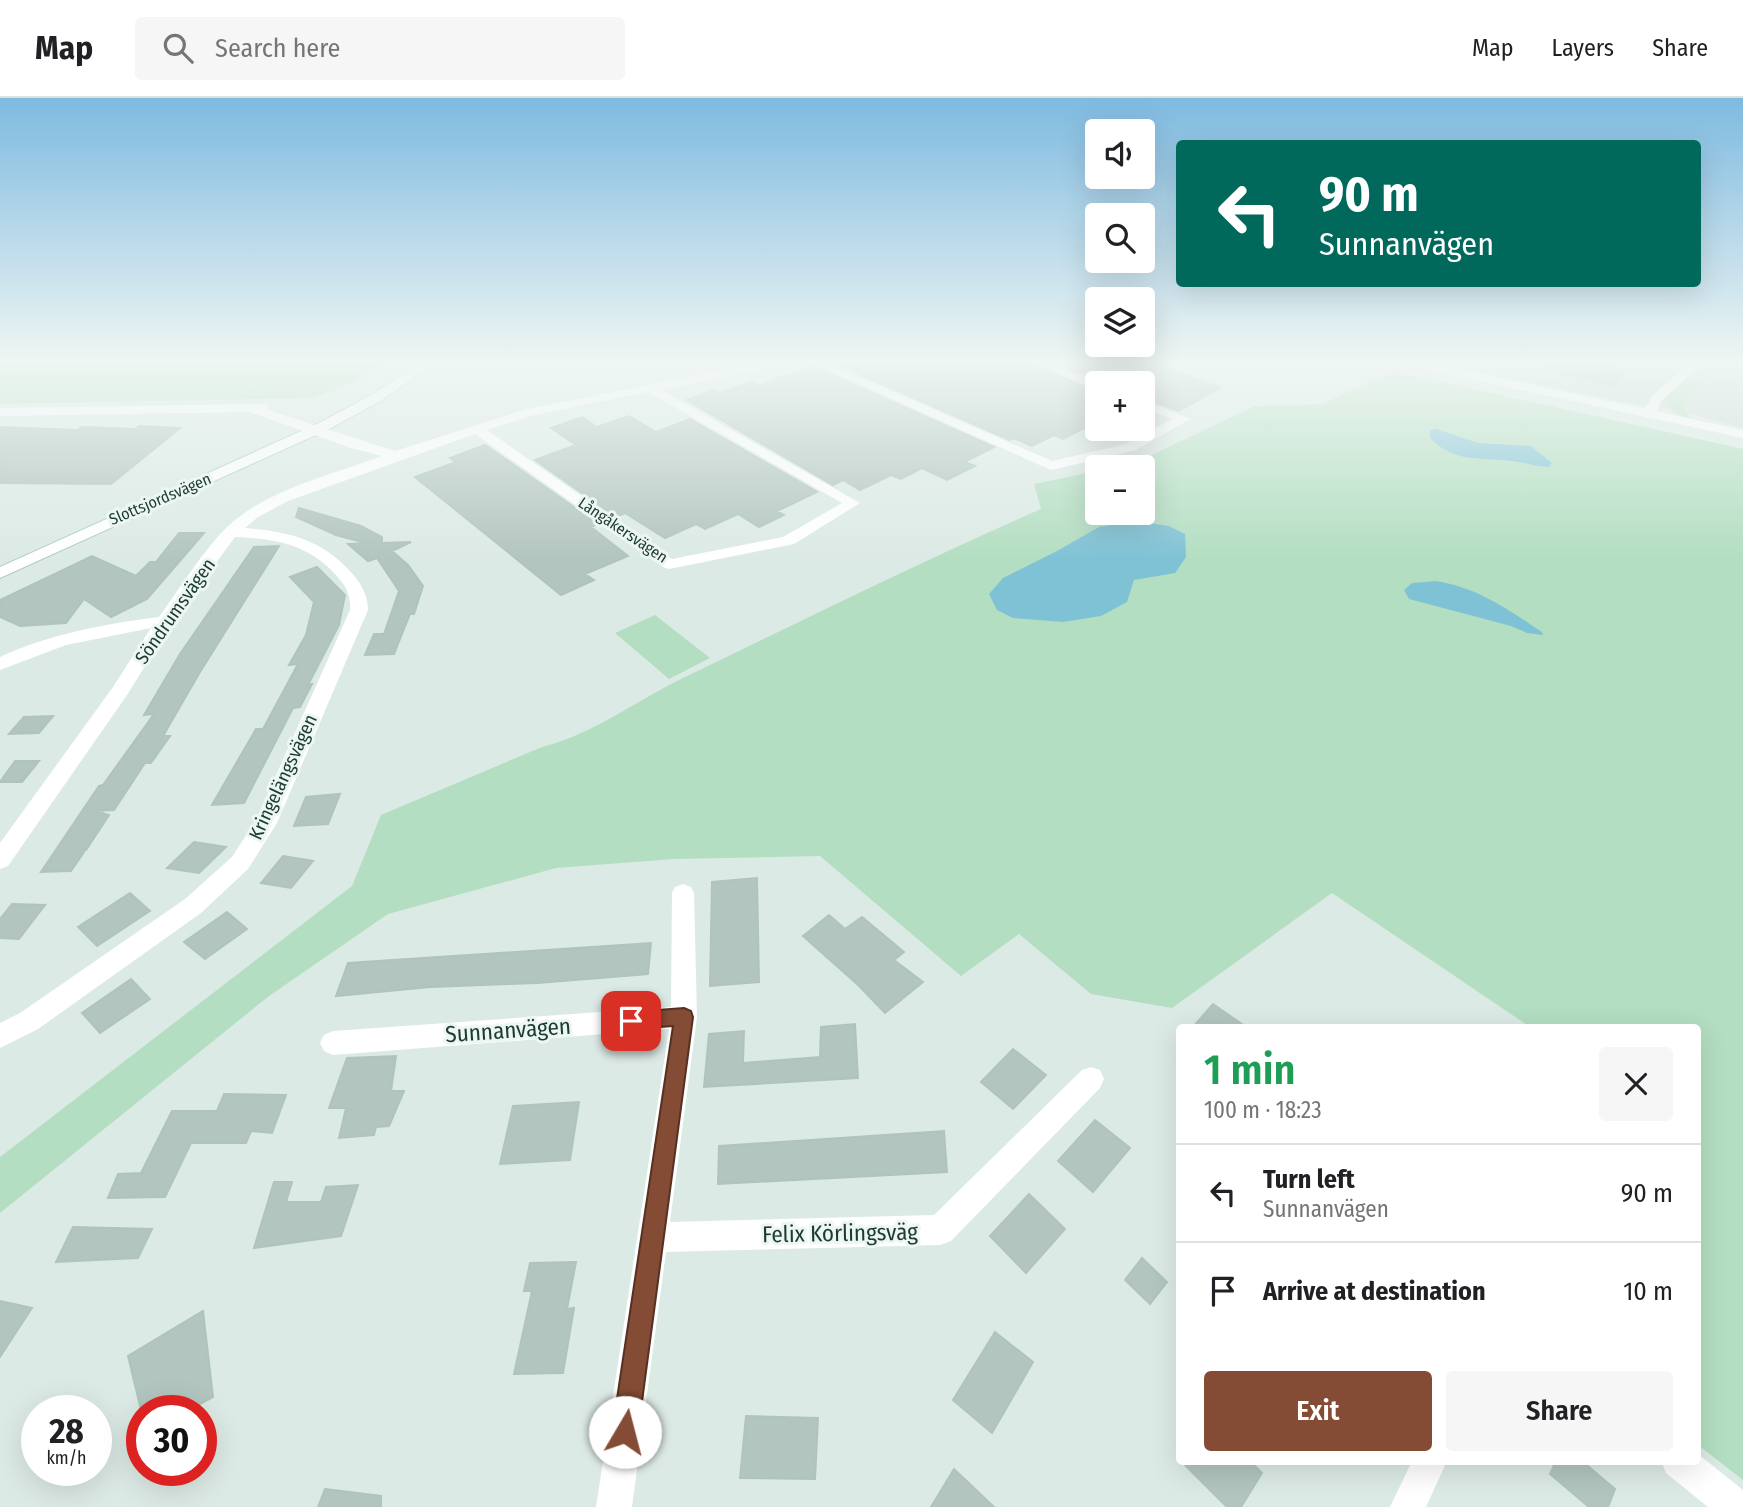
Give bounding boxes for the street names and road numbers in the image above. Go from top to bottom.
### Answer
street label: Slottsjordsvägen [106,469,214,529]
street label: Långåkersvägen [575,493,671,567]
street label: Söndrumsvägen [130,554,220,668]
street label: Kringelängsvägen [244,711,322,843]
street label: Sunnanvägen [444,1012,572,1048]
street label: Felix Körlingsväg [762,1218,918,1248]

